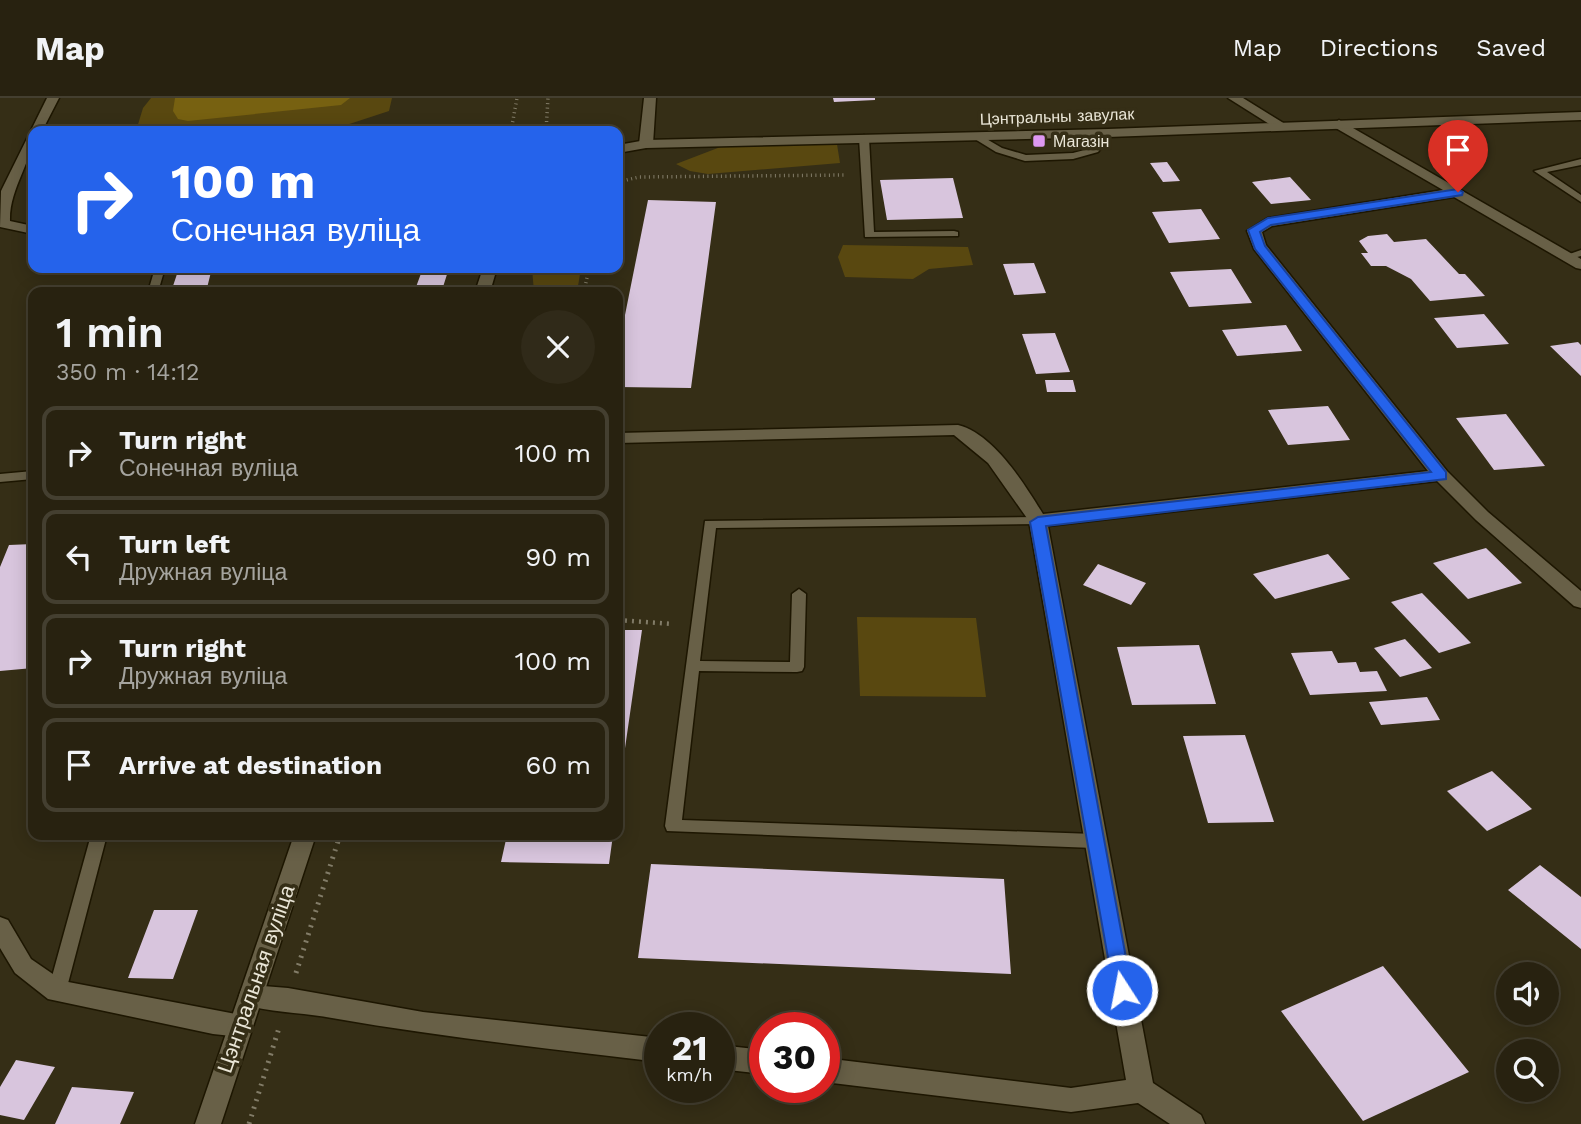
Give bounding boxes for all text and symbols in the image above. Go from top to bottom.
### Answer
text: Map [35,29,105,68]
text: Map [1233,34,1282,62]
text: Directions [1320,34,1438,62]
text: Saved [1476,34,1546,62]
street label: Цэнтральны завулак [979,104,1136,129]
pin [1428,120,1488,192]
icon: arrive [1439,131,1477,169]
place label: Магазін [1053,132,1109,151]
marker: Магазін [1031,133,1047,149]
text: 100 m [171,152,315,210]
icon: right [56,154,147,245]
text: Сонечная вуліца [171,211,420,249]
text: 1 min [56,308,164,357]
button: close [521,310,595,384]
text: 350 m · 14:12 [56,359,200,386]
text: Turn right [119,425,246,455]
icon: right [60,434,98,472]
text: 100 m [515,438,591,468]
text: Сонечная вуліца [119,455,298,482]
text: Turn left [119,529,230,559]
icon: left [60,538,98,576]
text: 90 m [525,542,591,572]
text: Дружная вуліца [119,559,287,586]
text: Turn right [119,633,246,663]
icon: right [60,642,98,680]
text: 100 m [515,646,591,676]
text: Дружная вуліца [119,663,287,690]
icon: arrive [60,746,98,784]
text: Arrive at destination [119,750,382,780]
text: 60 m [525,750,591,780]
street label: Цэнтральная вуліца [212,881,300,1076]
position arrow [1085,953,1159,1027]
map controls [1496,962,1559,1102]
button: sound [1496,962,1559,1025]
speed limit sign: 30 [749,1012,840,1103]
text: 21 [672,1027,707,1069]
button: search [1496,1039,1559,1102]
text: km/h [666,1064,713,1085]

